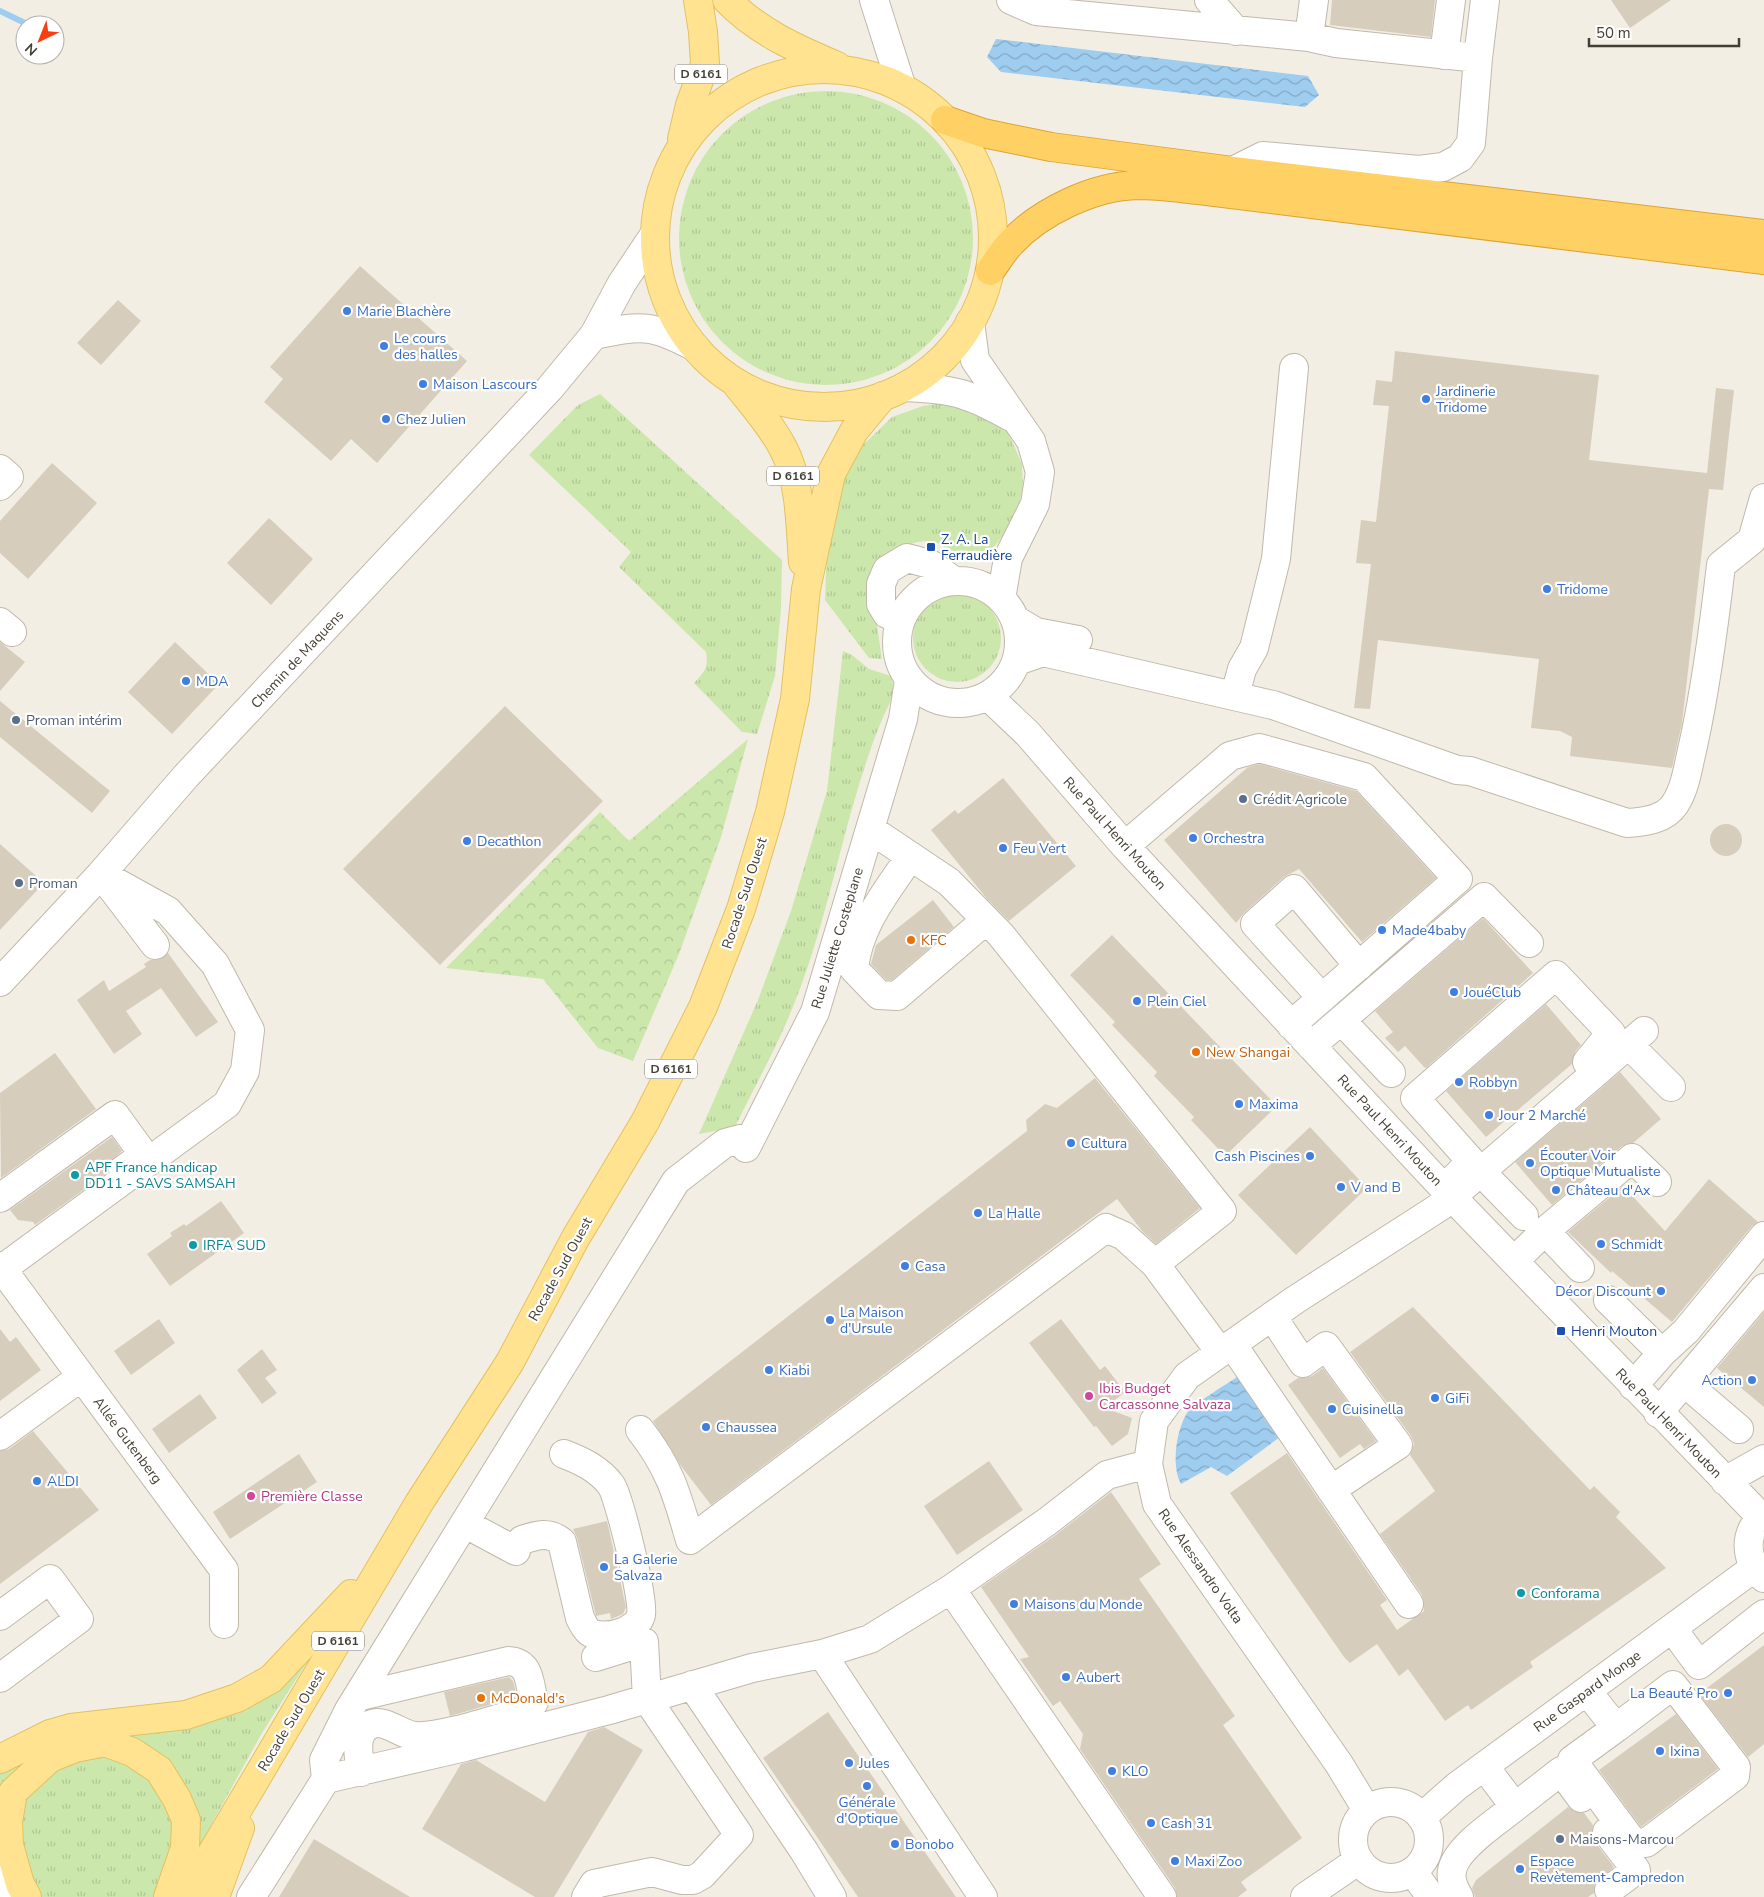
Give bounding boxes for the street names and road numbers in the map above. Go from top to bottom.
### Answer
road number: D 6161 [675,64,727,84]
road number: D 6161 [767,466,819,486]
street label: Chemin de Maquens [247,606,348,713]
street label: Rue Paul Henri Mouton [1059,773,1171,894]
street label: Rocade Sud Ouest [718,835,771,951]
street label: Rue Juliette Costeplane [807,865,868,1011]
road number: D 6161 [645,1060,697,1078]
street label: Rue Paul Henri Mouton [1333,1071,1446,1190]
street label: Rocade Sud Ouest [524,1214,597,1325]
street label: Rue Paul Henri Mouton [1611,1364,1726,1482]
street label: Allée Gutenberg [89,1393,166,1488]
street label: Rue Alessandro Volta [1154,1505,1247,1628]
road number: D 6161 [312,1632,364,1650]
street label: Rue Gaspard Monge [1530,1646,1645,1737]
street label: Rocade Sud Ouest [253,1666,329,1775]

